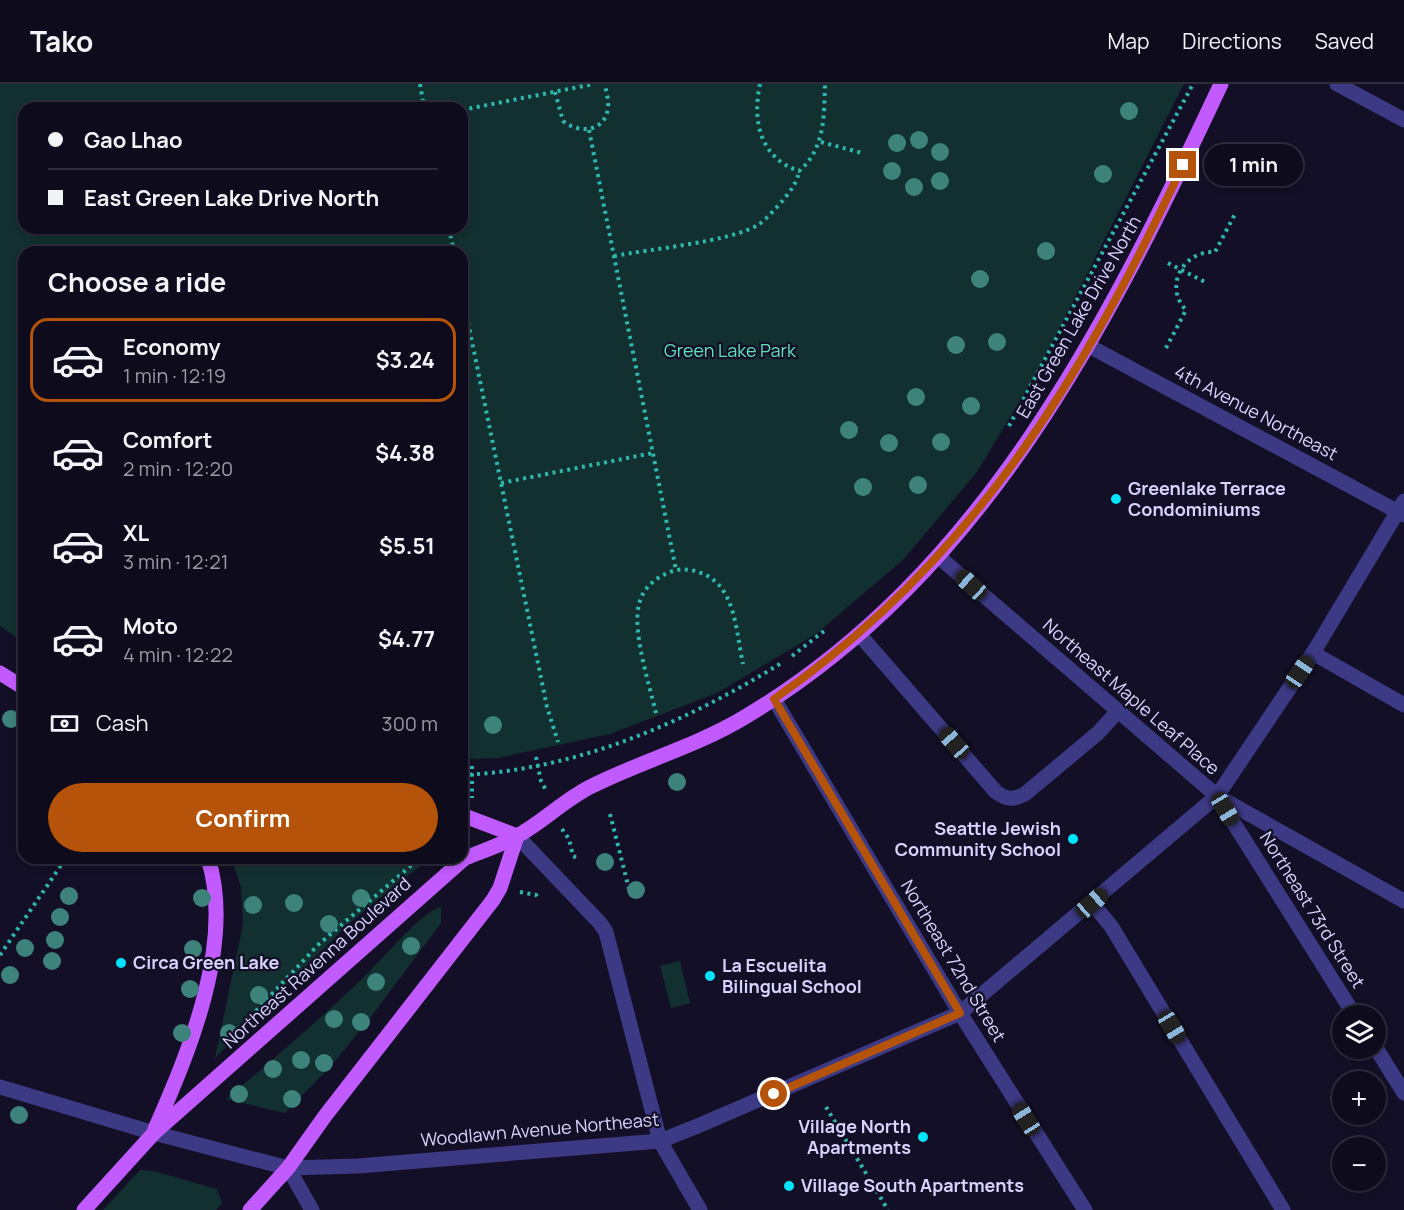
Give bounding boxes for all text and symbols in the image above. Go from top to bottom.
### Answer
text: Tako [30,22,93,60]
text: Map [1108,27,1149,55]
text: Directions [1182,27,1282,55]
text: Saved [1315,27,1374,55]
text: Gao Lhao [84,125,183,155]
callout: 1 min [1204,144,1303,186]
route end [1169,151,1196,178]
text: 1 min [1229,151,1278,178]
text: East Green Lake Drive North [84,183,379,213]
street label: East Green Lake Drive North [1010,211,1146,422]
text: Choose a ride [48,263,226,300]
text: Economy [123,332,221,362]
icon: car [51,333,105,387]
park label: Green Lake Park [664,338,797,362]
text: $3.24 [376,345,435,375]
street label: 4th Avenue Northeast [1171,359,1342,465]
text: 1 min · 12:19 [123,362,226,389]
text: Comfort [123,425,212,455]
icon: car [51,426,105,480]
text: $4.38 [375,438,435,468]
text: 2 min · 12:20 [123,455,233,482]
place label: Greenlake Terrace Condominiums [1128,476,1286,521]
marker: Greenlake Terrace Condominiums [1109,492,1123,506]
text: XL [123,518,149,548]
icon: car [51,519,105,573]
text: $5.51 [379,531,435,561]
text: 3 min · 12:21 [123,548,228,575]
car [952,566,990,604]
text: Moto [123,611,178,641]
icon: car [51,612,105,666]
street label: Northeast Maple Leaf Place [1038,613,1225,780]
text: $4.77 [378,624,435,654]
text: 4 min · 12:22 [123,641,233,668]
car [1282,652,1318,692]
icon: cash [48,707,81,740]
text: Cash [96,708,149,738]
text: 300 m [382,710,438,737]
car [935,724,973,762]
button: Confirm [48,783,438,852]
car [1208,789,1242,829]
place label: Seattle Jewish Community School [895,816,1061,861]
street label: Northeast 73rd Street [1255,827,1371,992]
marker: Seattle Jewish Community School [1066,832,1080,846]
street label: Northeast Ravenna Boulevard [217,871,416,1053]
street label: Northeast 72nd Street [896,875,1012,1046]
car [1073,884,1111,922]
place label: Circa Green Lake [133,950,279,974]
place label: La Escuelita Bilingual School [722,953,862,998]
marker: Circa Green Lake [114,956,128,970]
marker: La Escuelita Bilingual School [703,969,717,983]
map controls [1332,1005,1386,1191]
button: layers [1332,1005,1386,1059]
car [1155,1007,1189,1047]
button: + [1332,1071,1386,1125]
route start [760,1080,787,1107]
car [1009,1099,1043,1139]
street label: Woodlawn Avenue Northeast [420,1107,660,1151]
place label: Village North Apartments [799,1114,911,1159]
marker: Village North Apartments [916,1130,930,1144]
button: − [1332,1137,1386,1191]
place label: Village South Apartments [801,1173,1024,1197]
marker: Village South Apartments [782,1179,796,1193]

